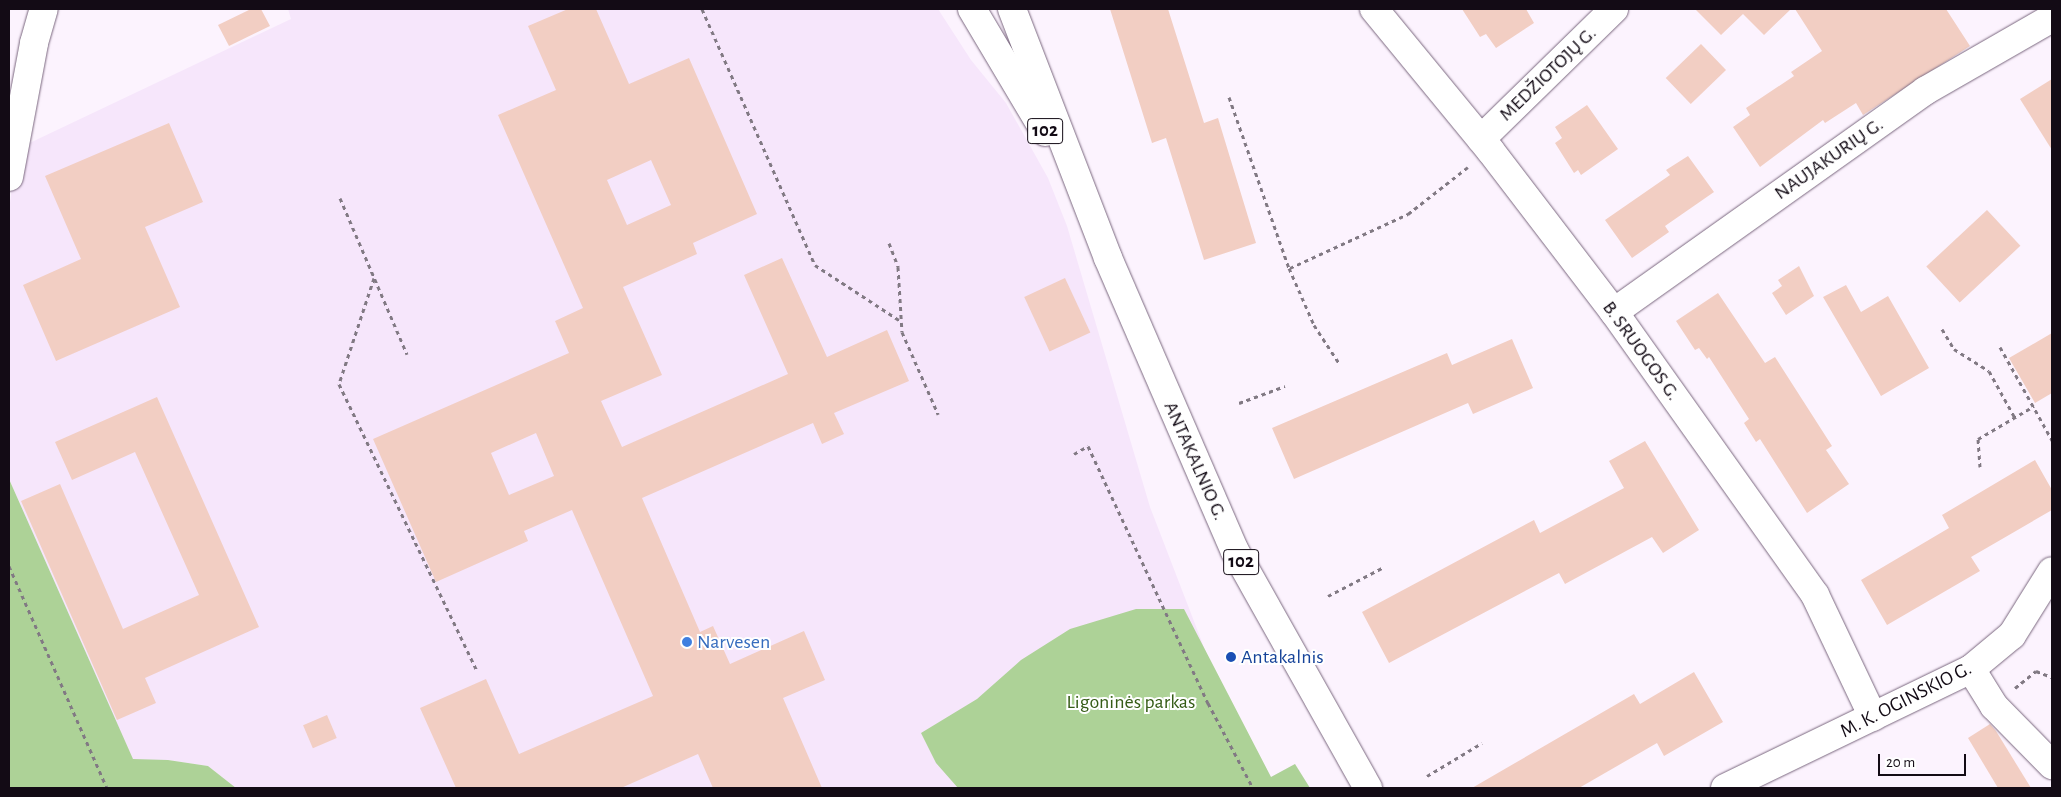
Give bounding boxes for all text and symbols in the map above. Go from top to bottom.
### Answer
street label: MEDŽIOTOJŲ G. [1494,22,1602,126]
street label: NAUJAKURIŲ G. [1770,113,1888,205]
road number: 102 [1026,114,1064,148]
street label: B. SRUOGOS G. [1597,297,1685,405]
street label: ANTAKALNIO G. [1158,398,1232,524]
road number: 102 [1222,546,1260,578]
place label: Narvesen [697,630,770,654]
marker: Narvesen [681,636,693,648]
place label: Antakalnis [1241,645,1324,669]
marker: Antakalnis [1225,651,1237,663]
street label: M. K. OGINSKIO G. [1836,657,1976,743]
park label: Ligoninės parkas [1067,690,1195,714]
scale bar [1881,744,1968,776]
text: 20 m [1886,755,1915,770]

